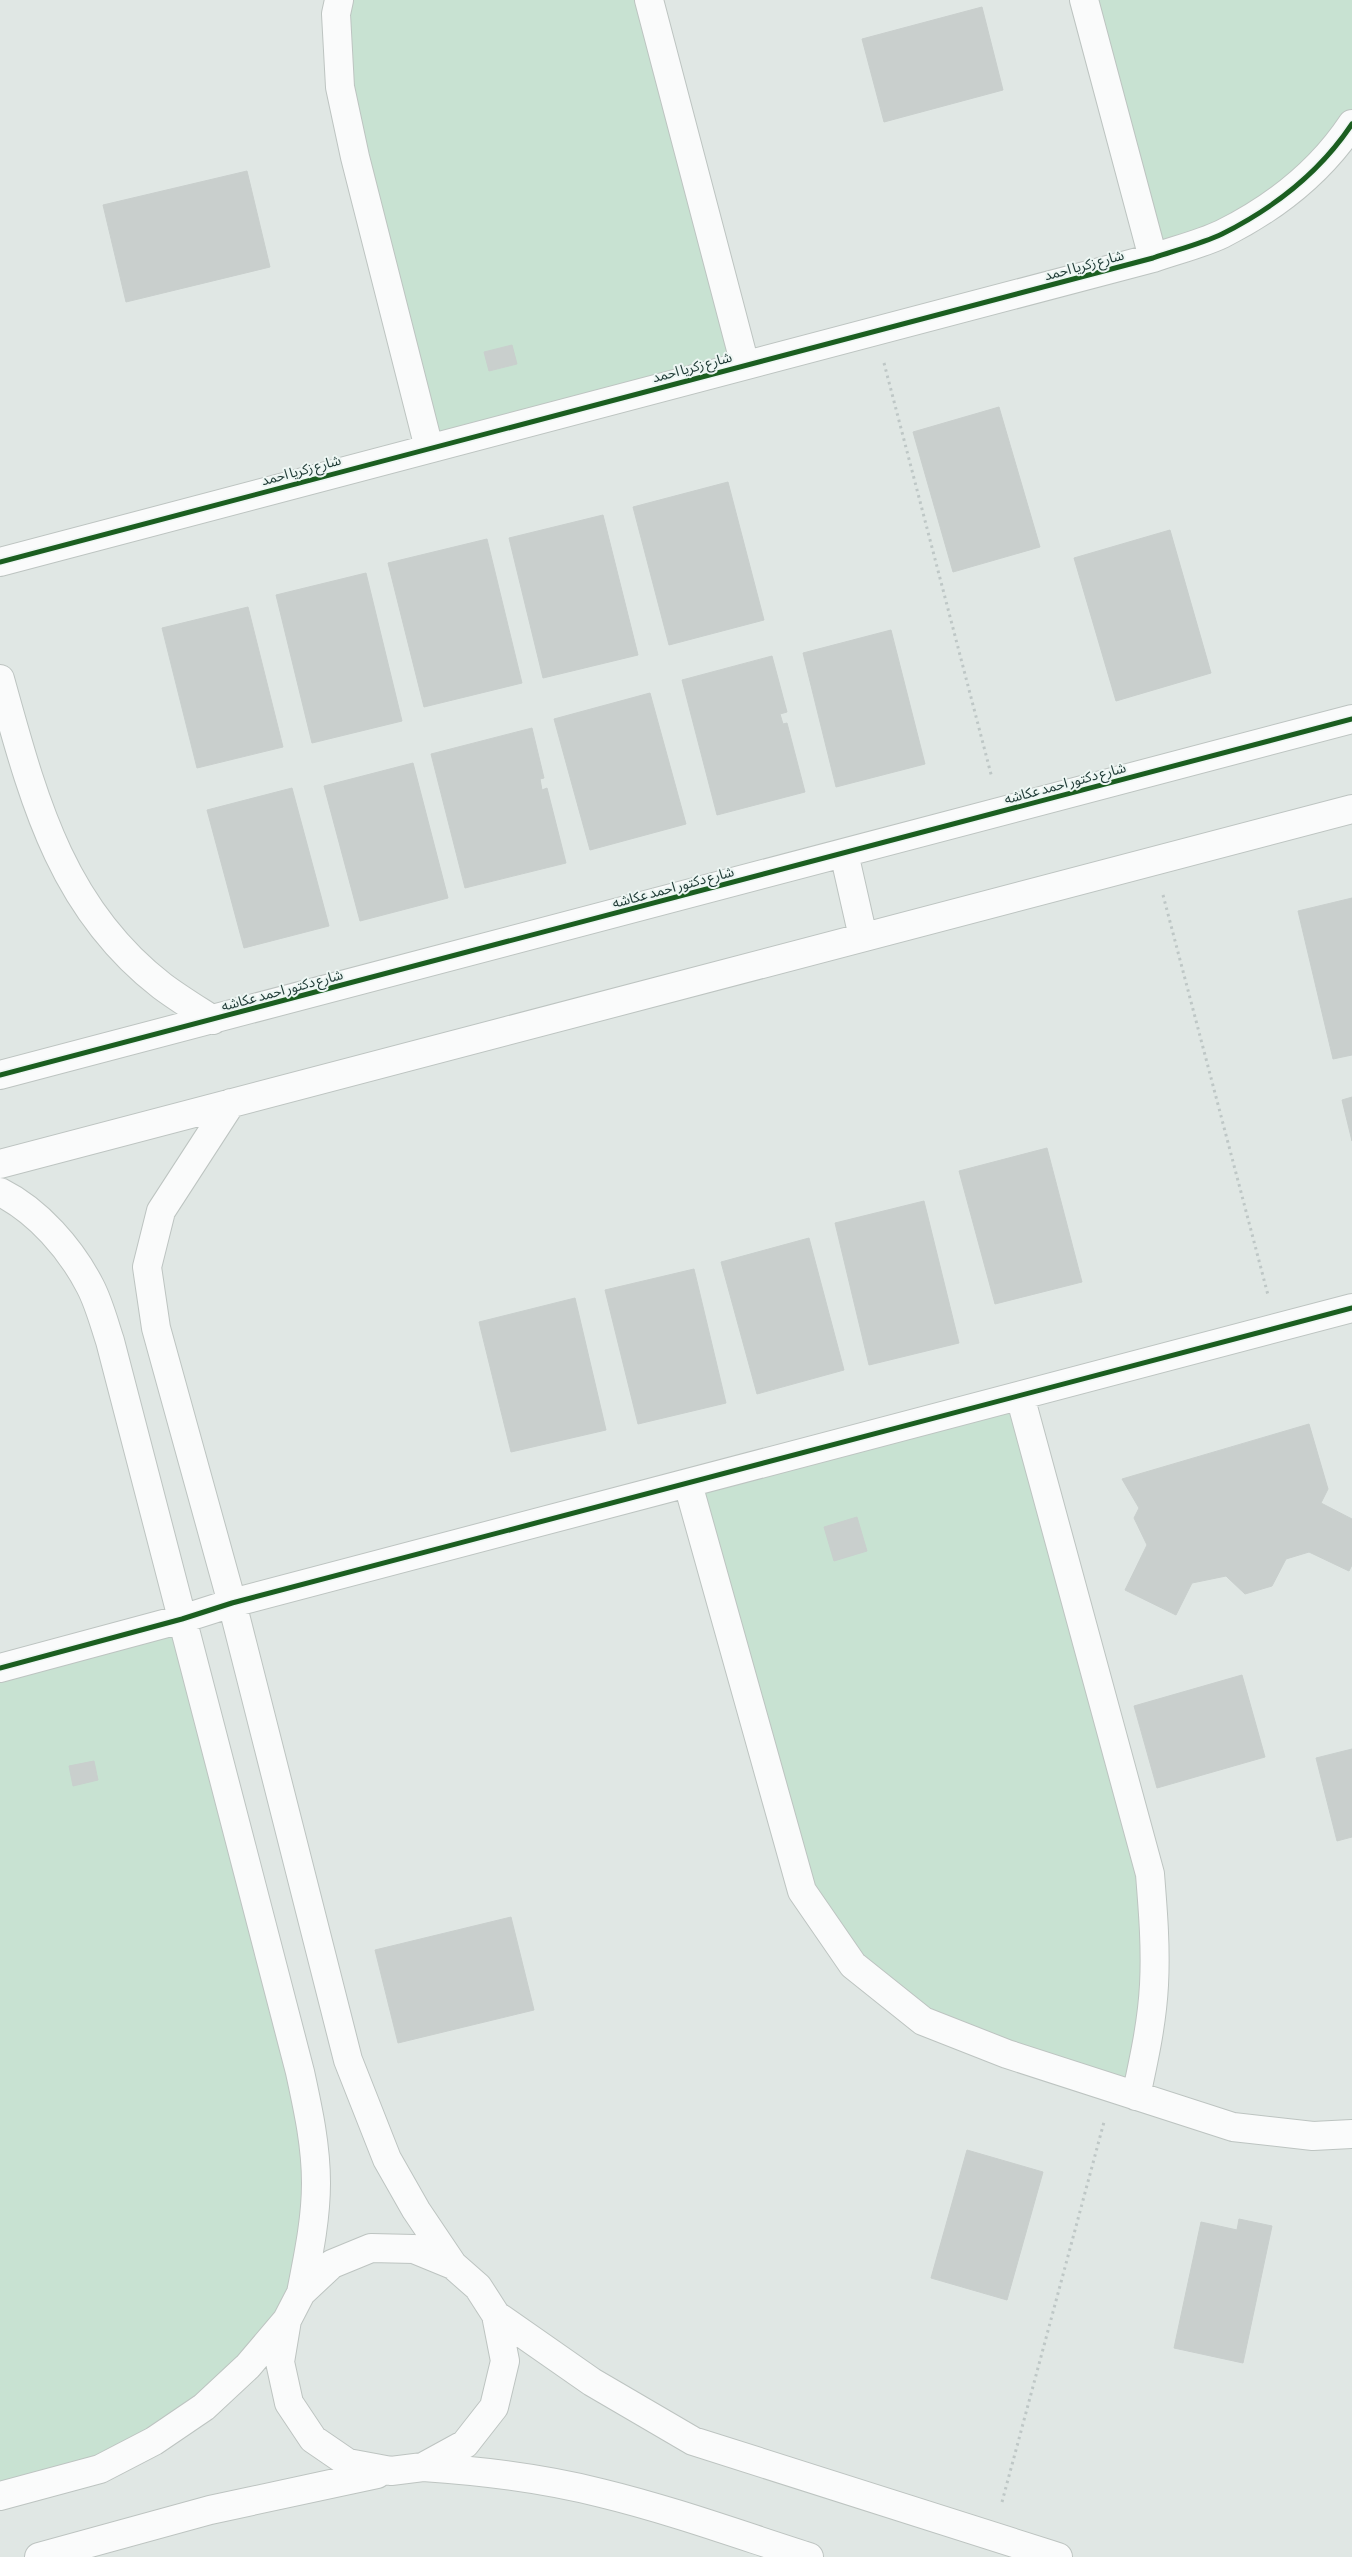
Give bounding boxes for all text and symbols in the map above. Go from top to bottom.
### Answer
street label: شارع زكريا احمد [1042,247,1126,286]
street label: شارع زكريا احمد [650,349,734,388]
street label: شارع زكريا احمد [259,452,343,491]
street label: شارع دكتور احمد عكاشه [1002,759,1129,810]
street label: شارع دكتور احمد عكاشه [610,863,737,914]
street label: شارع دكتور احمد عكاشه [219,966,346,1017]

